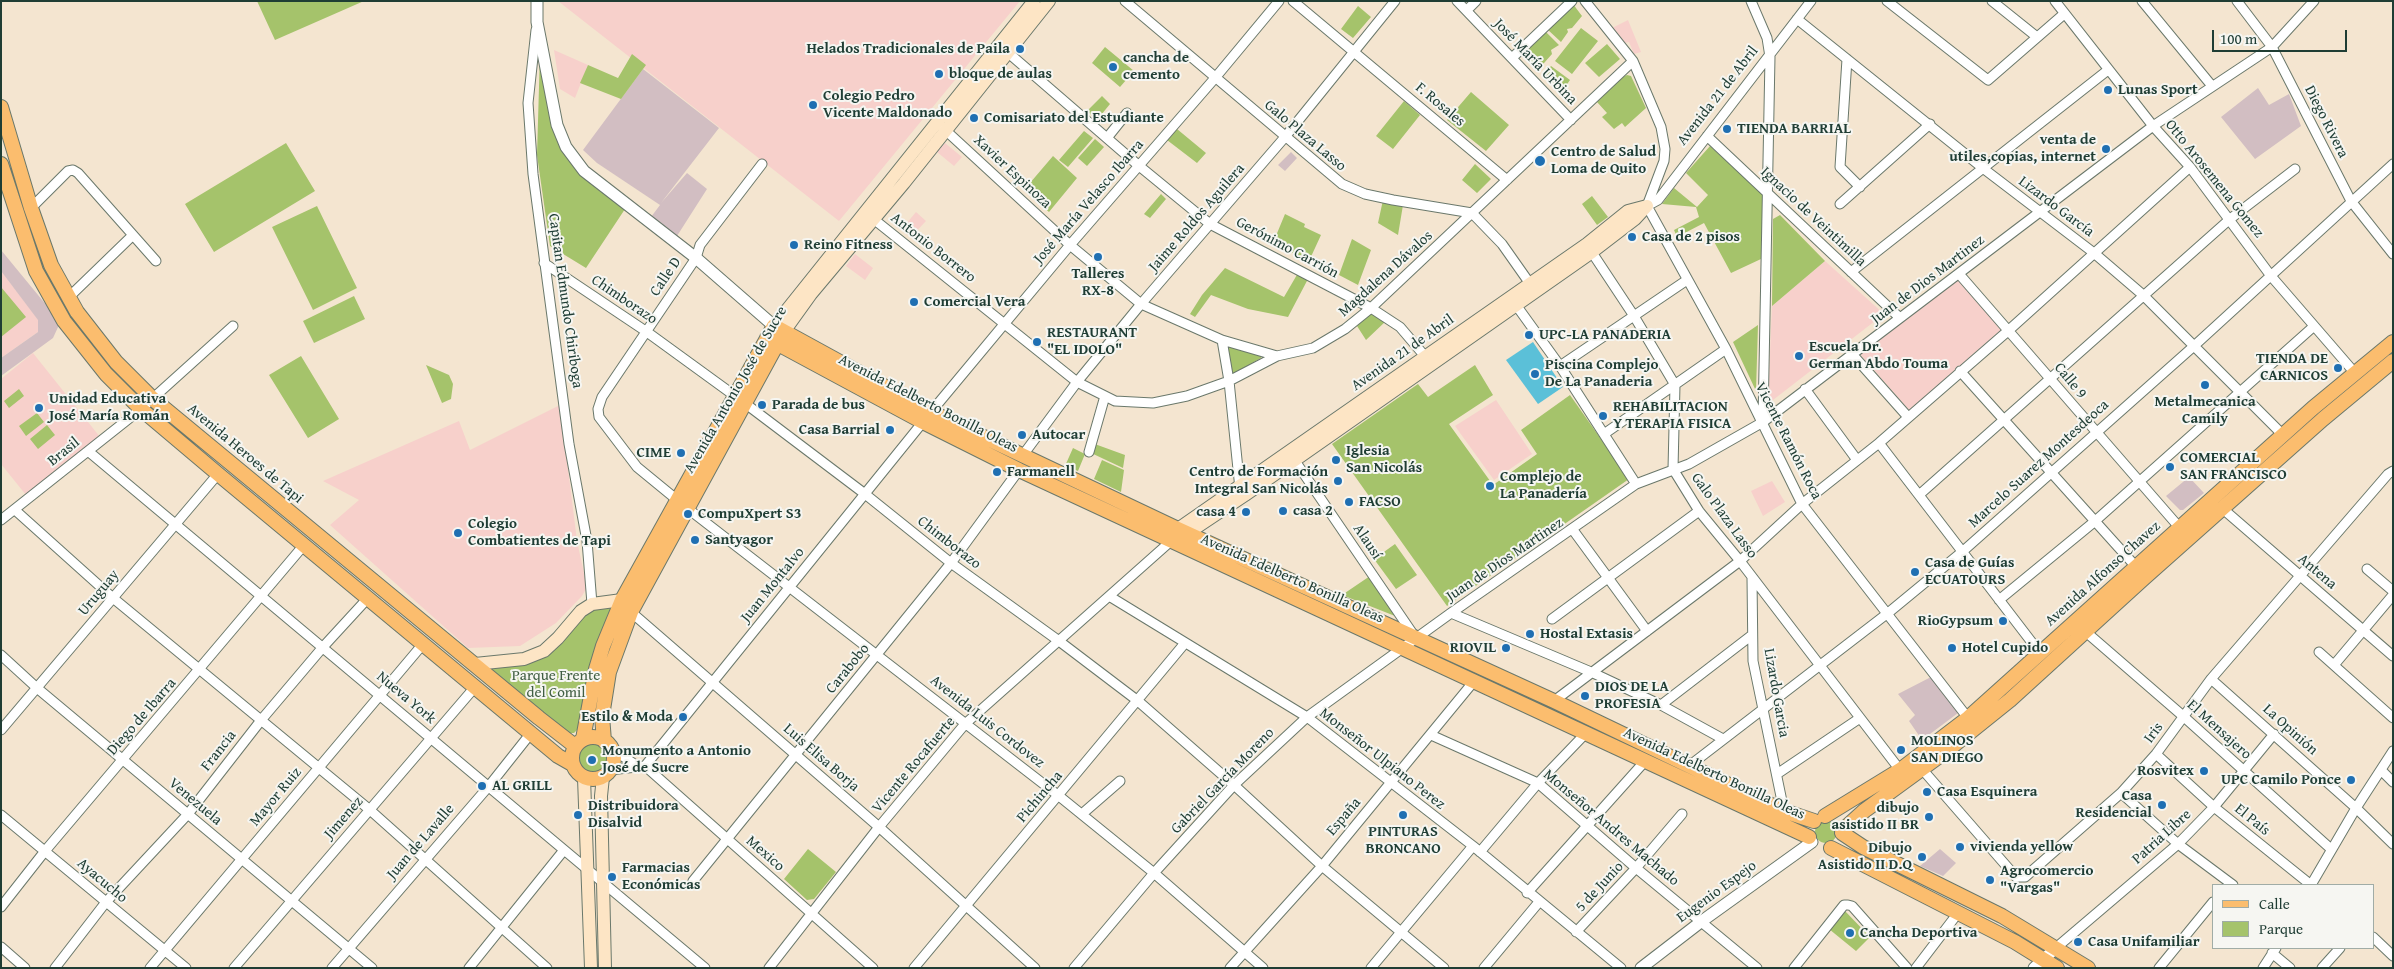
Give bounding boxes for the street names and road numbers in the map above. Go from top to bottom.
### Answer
street label: José María Urbina [1489,15,1581,109]
street label: Avenida 21 de Abril [1674,43,1762,149]
street label: F. Rosales [1411,79,1469,131]
street label: Diego Rivera [2300,83,2352,161]
street label: Galo Plaza Lasso [1260,97,1350,175]
street label: Otto Arosemena Gomez [2161,116,2267,242]
street label: Xavier Espinoza [969,131,1055,213]
street label: José María Velasco Ibarra [1030,136,1148,268]
street label: Jaime Roldos Aguilera [1145,160,1249,276]
street label: Ignacio de Veintimilla [1756,163,1870,271]
street label: Lizardo García [2015,173,2097,241]
street label: Antonio Borrero [887,209,979,287]
street label: Capitan Edmundo Chiriboga [544,213,586,389]
street label: Gerónimo Carrión [1233,213,1341,283]
street label: Magdalena Dávalos [1335,227,1437,321]
street label: Juan de Dios Martinez [1868,231,1988,329]
street label: Calle D [646,254,686,300]
street label: Chimborazo [588,271,660,329]
street label: Avenida Antonio José de Sucre [681,303,791,477]
street label: Avenida 21 de Abril [1348,311,1458,395]
street label: Avenida Edelberto Bonilla Oleas [835,351,1021,457]
street label: Calle 9 [2050,359,2090,403]
street label: Vicente Ramón Roca [1751,379,1825,503]
street label: Marcelo Suarez Montesdeoca [1965,396,2113,532]
street label: Avenida Heroes de Tapi [183,400,307,508]
street label: Brasil [44,434,84,470]
street label: Galo Plaza Lasso [1687,470,1761,562]
street label: Chimborazo [914,513,984,573]
street label: Juan de Dios Martinez [1443,514,1567,606]
street label: Avenida Alfonso Chavez [2042,518,2164,630]
street label: Alausí [1349,521,1385,563]
street label: Avenida Edelberto Bonilla Oleas [1198,530,1386,628]
street label: Juan Montalvo [737,544,809,626]
street label: Antena [2294,551,2340,593]
street label: Uruguay [75,566,123,620]
street label: Carabobo [822,640,874,698]
street label: Lizardo Garcia [1759,647,1793,739]
street label: Nueva York [373,668,439,728]
street label: Avenida Luis Cordovez [926,672,1048,772]
street label: Diego de Ibarra [104,675,180,759]
street label: El Mensajero [2183,696,2255,764]
street label: La Opinión [2259,701,2321,759]
street label: Monseñor Ulpiano Perez [1316,704,1448,814]
street label: Vicente Rocafuerte [868,713,960,817]
street label: Iris [2141,719,2167,747]
street label: Luis Elisa Borja [779,720,863,796]
street label: Gabriel García Moreno [1168,724,1278,838]
street label: Avenida Edelberto Bonilla Oleas [1620,724,1808,824]
street label: Francia [197,727,241,775]
street label: Mayor Ruiz [246,764,306,830]
street label: Monseñor Andres Machado [1539,766,1683,890]
street label: Pichincha [1013,768,1067,826]
street label: Venezuela [165,774,225,830]
street label: Jimenez [321,793,367,843]
street label: España [1323,794,1365,840]
street label: El País [2231,800,2273,840]
street label: Juan de Lavalle [383,801,459,883]
street label: Patria Libre [2129,806,2195,868]
street label: Mexico [742,832,788,876]
street label: Ayacucho [73,855,131,907]
street label: Eugenio Espejo [1674,857,1760,927]
street label: 5 de Junio [1572,858,1628,916]

